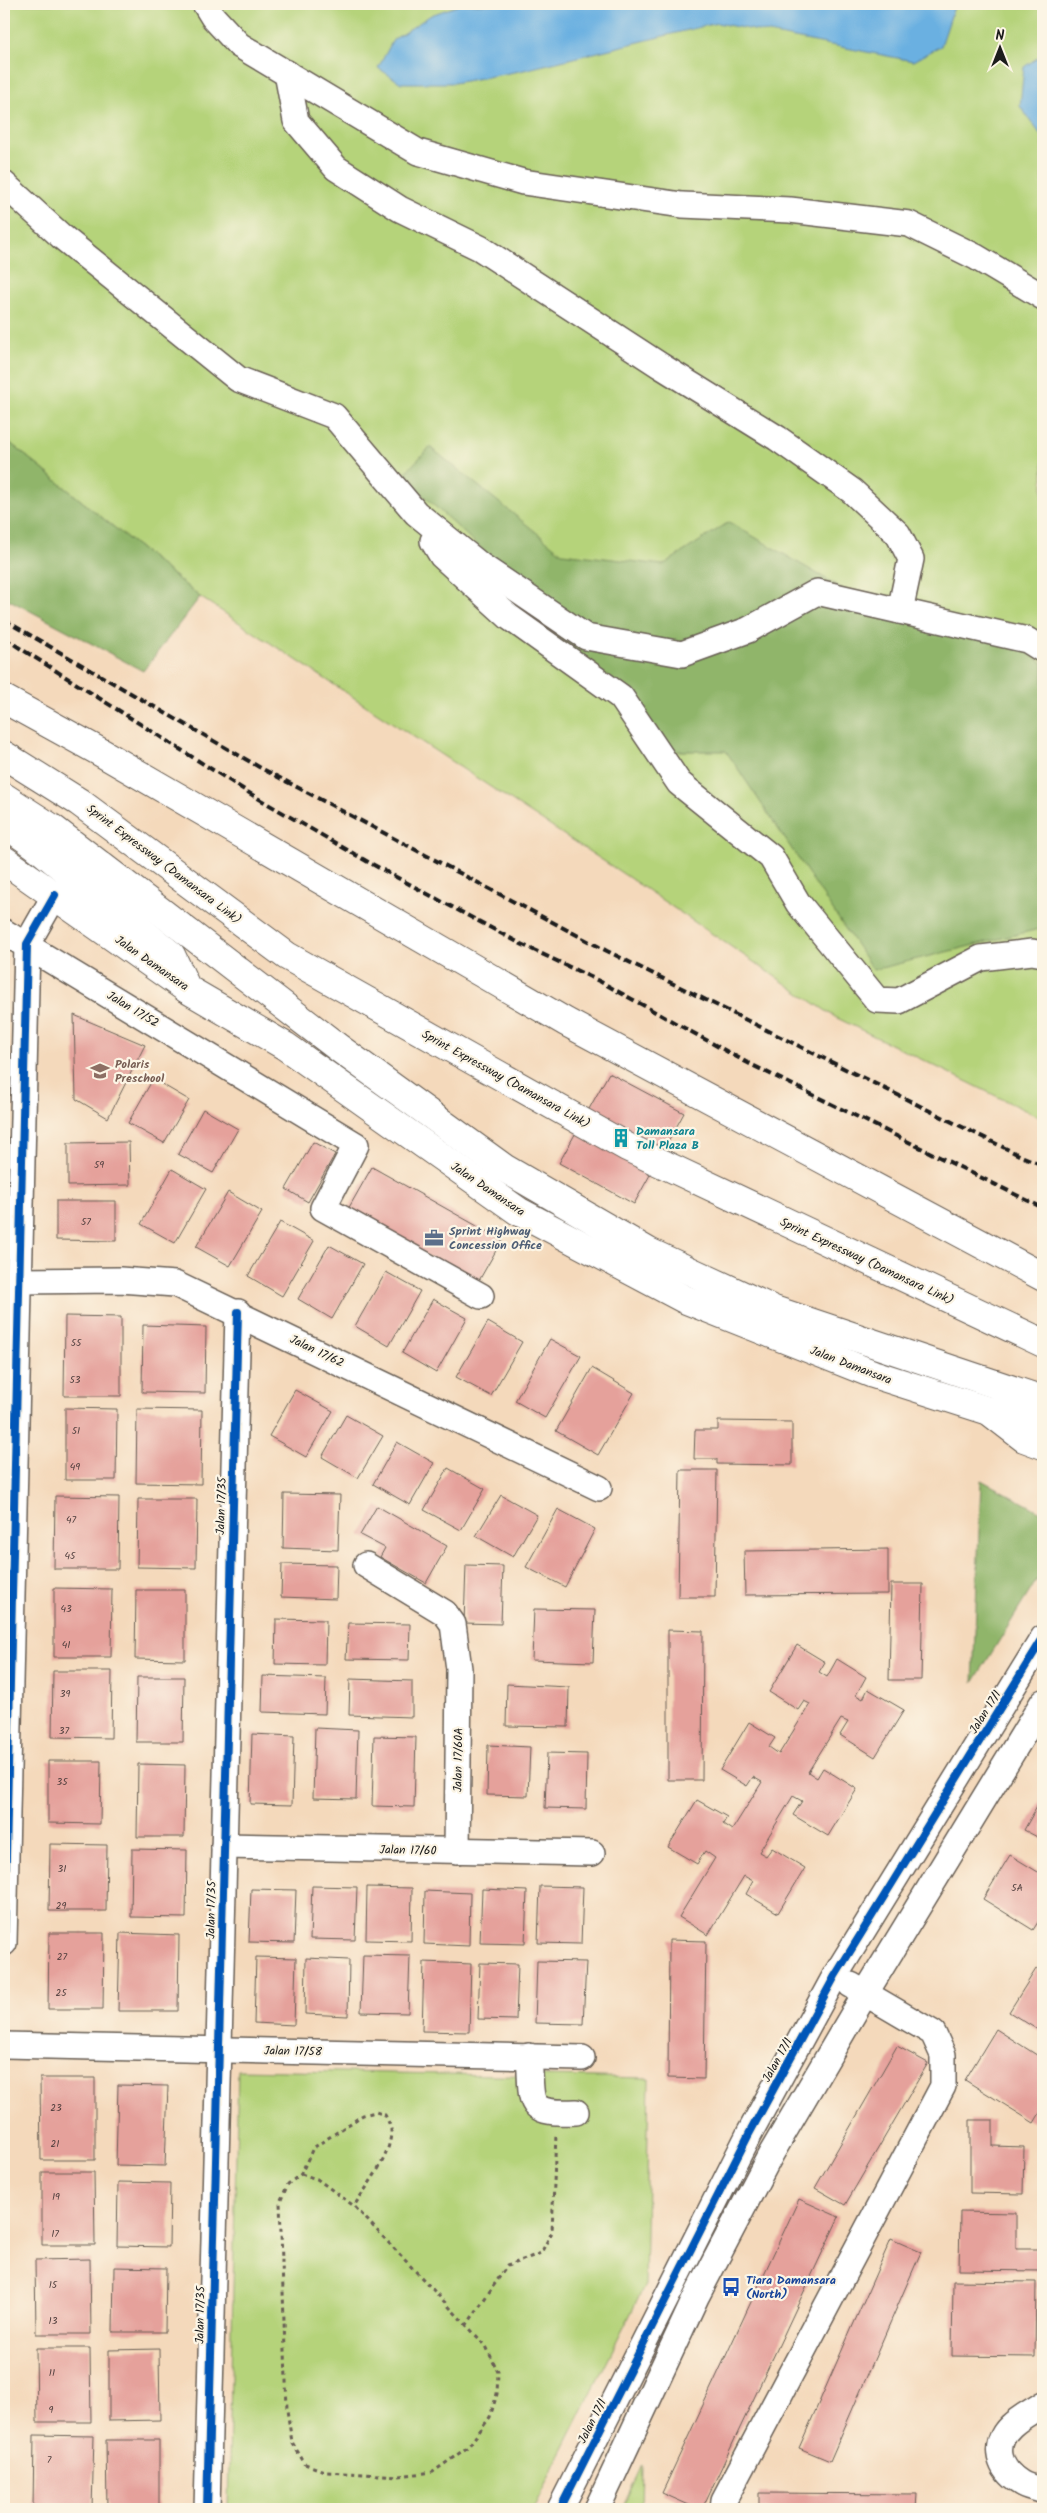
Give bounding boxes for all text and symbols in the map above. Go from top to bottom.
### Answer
north arrow [974,22,1024,72]
text: N [996,25,1005,47]
street label: Sprint Expressway (Damansara Link) [82,800,245,929]
street label: Jalan Damansara [111,931,193,996]
street label: Jalan 17/52 [103,986,163,1033]
street label: Sprint Expressway (Damansara Link) [418,1025,593,1134]
place label: Polaris Preschool [115,1055,165,1088]
school or university icon: Polaris Preschool [89,1060,111,1082]
place label: Damansara Toll Plaza B [636,1122,699,1155]
building icon: Damansara Toll Plaza B [610,1127,632,1149]
house number: 59 [94,1157,104,1173]
street label: Jalan Damansara [447,1157,529,1222]
street label: Sprint Expressway (Damansara Link) [777,1213,957,1310]
house number: 57 [81,1214,91,1230]
place label: Sprint Highway Concession Office [449,1222,542,1255]
office icon: Sprint Highway Concession Office [423,1227,445,1249]
street label: Jalan 17/62 [286,1330,347,1373]
house number: 55 [71,1335,82,1351]
street label: Jalan Damansara [807,1341,895,1390]
house number: 53 [69,1372,81,1388]
house number: 51 [72,1423,80,1439]
house number: 49 [70,1459,80,1475]
street label: Jalan 17/35 [211,1475,232,1535]
house number: 47 [66,1512,76,1528]
house number: 45 [65,1548,76,1564]
house number: 43 [60,1601,72,1617]
house number: 41 [62,1637,70,1653]
house number: 39 [60,1686,70,1702]
street label: Jalan 17/1 [965,1687,1006,1738]
house number: 37 [59,1723,70,1739]
street label: Jalan 17/60A [448,1728,469,1792]
house number: 35 [56,1774,68,1790]
street label: Jalan 17/60 [379,1841,437,1860]
house number: 31 [58,1861,66,1877]
street label: Jalan 17/35 [201,1879,222,1939]
house number: 5A [1011,1880,1023,1896]
house number: 29 [56,1898,66,1914]
house number: 27 [57,1949,68,1965]
house number: 25 [55,1985,67,2001]
street label: Jalan 17/1 [757,2034,798,2086]
street label: Jalan 17/58 [264,2041,323,2062]
house number: 23 [50,2100,62,2116]
house number: 21 [51,2136,59,2152]
house number: 19 [52,2189,60,2205]
house number: 17 [51,2226,59,2242]
place label: Tiara Damansara (North) [746,2271,836,2304]
bus stop icon: Tiara Damansara (North) [720,2276,742,2298]
house number: 15 [49,2277,58,2293]
street label: Jalan 17/35 [190,2284,211,2344]
house number: 13 [49,2313,58,2329]
house number: 11 [49,2365,55,2381]
street label: Jalan 17/1 [573,2395,612,2447]
house number: 9 [49,2402,54,2418]
house number: 7 [47,2452,52,2468]

